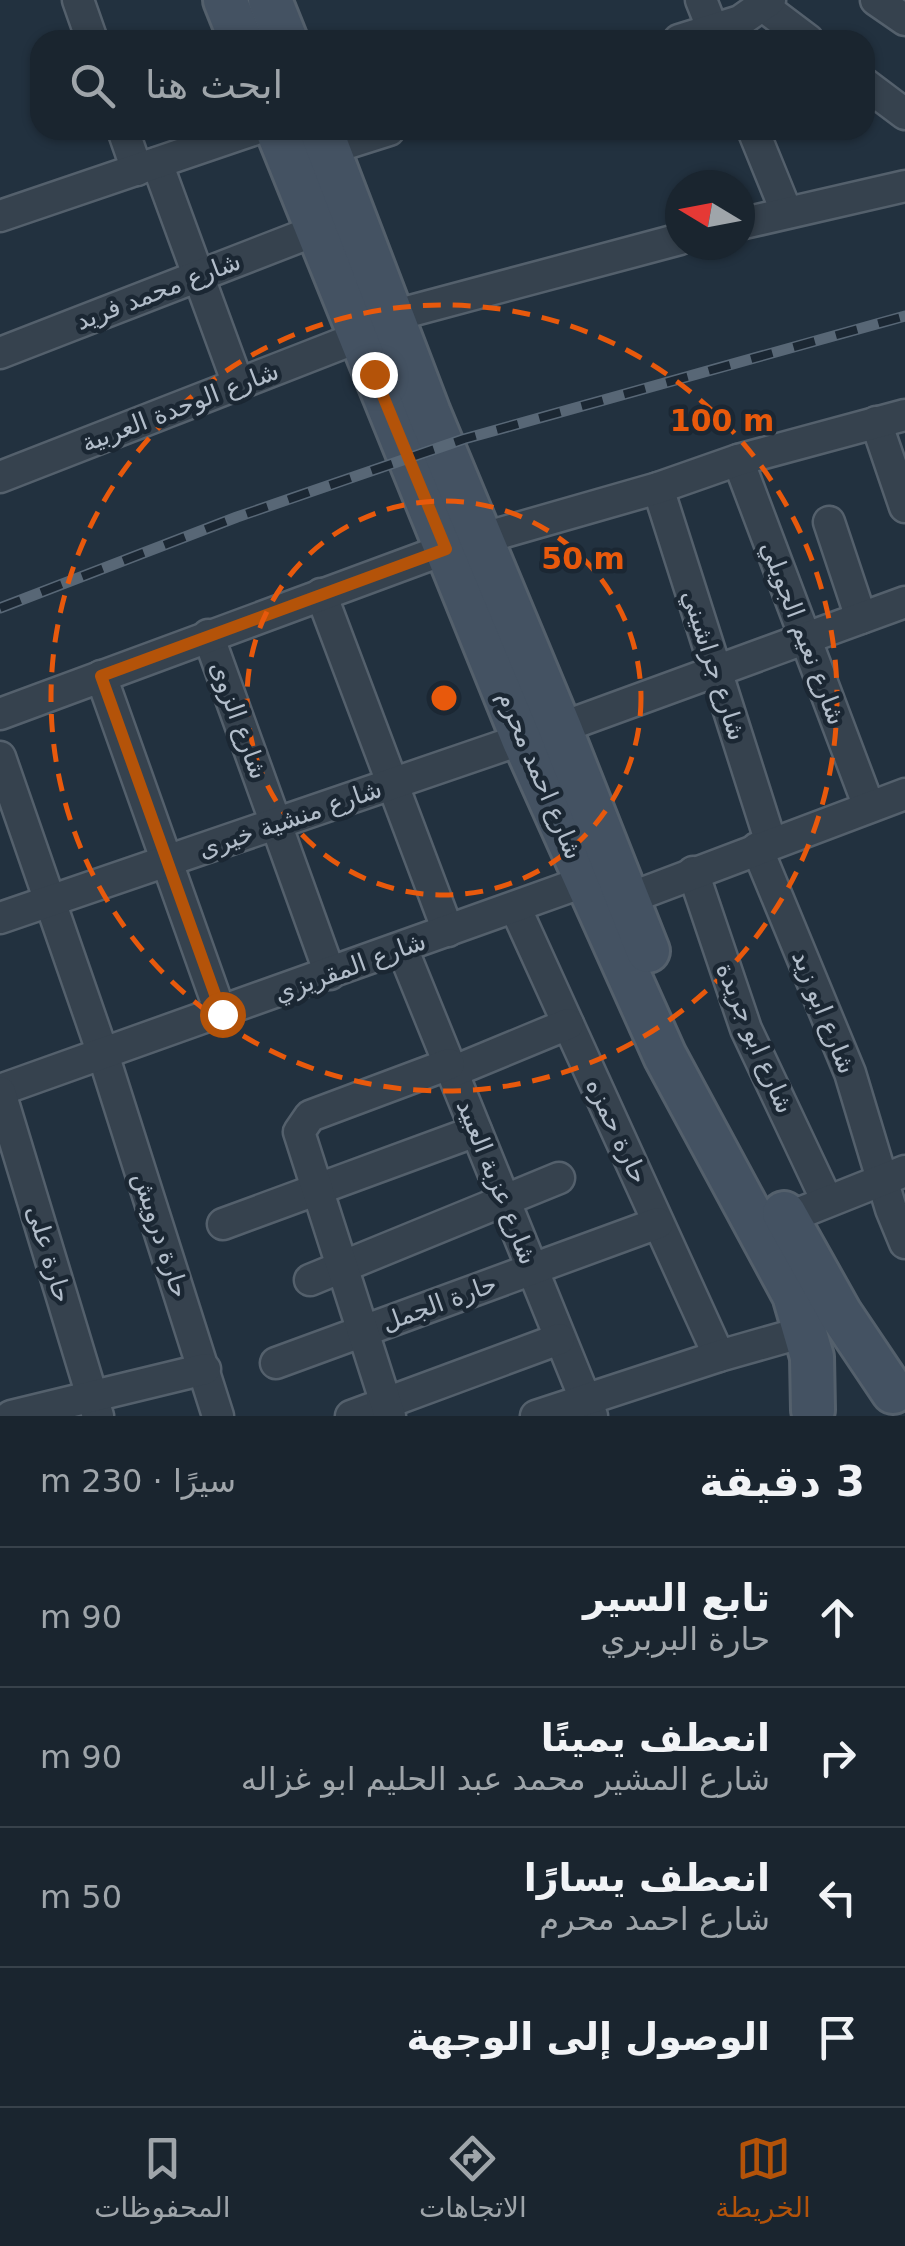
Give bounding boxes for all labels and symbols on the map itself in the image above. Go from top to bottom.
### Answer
north arrow [665,170,755,260]
street label: شارع محمد فريد [71,246,245,336]
route end [352,352,398,398]
street label: شارع الوحدة العربية [77,356,283,458]
text: 100 m [670,403,774,438]
street label: شارع نعيم الجويلي [754,537,851,729]
text: 50 m [541,541,625,576]
street label: شارع جراشيني [676,586,752,744]
street label: شارع الزوى [203,657,274,783]
centre of rings [426,680,462,716]
street label: شارع احمد محرم [491,686,589,864]
street label: شارع منشية خيرى [195,774,385,864]
street label: شارع المقريزي [270,926,430,1008]
street label: شارع ابو زيد [786,946,862,1078]
street label: شارع ابو جريدة [710,958,800,1118]
route start [200,992,246,1038]
street label: حارة حمزه [580,1074,654,1188]
street label: شارع عزبة العبيد [451,1095,543,1269]
street label: حارة درويش [126,1169,195,1302]
street label: حارة على [20,1202,78,1306]
street label: حارة الجمل [378,1269,500,1337]

